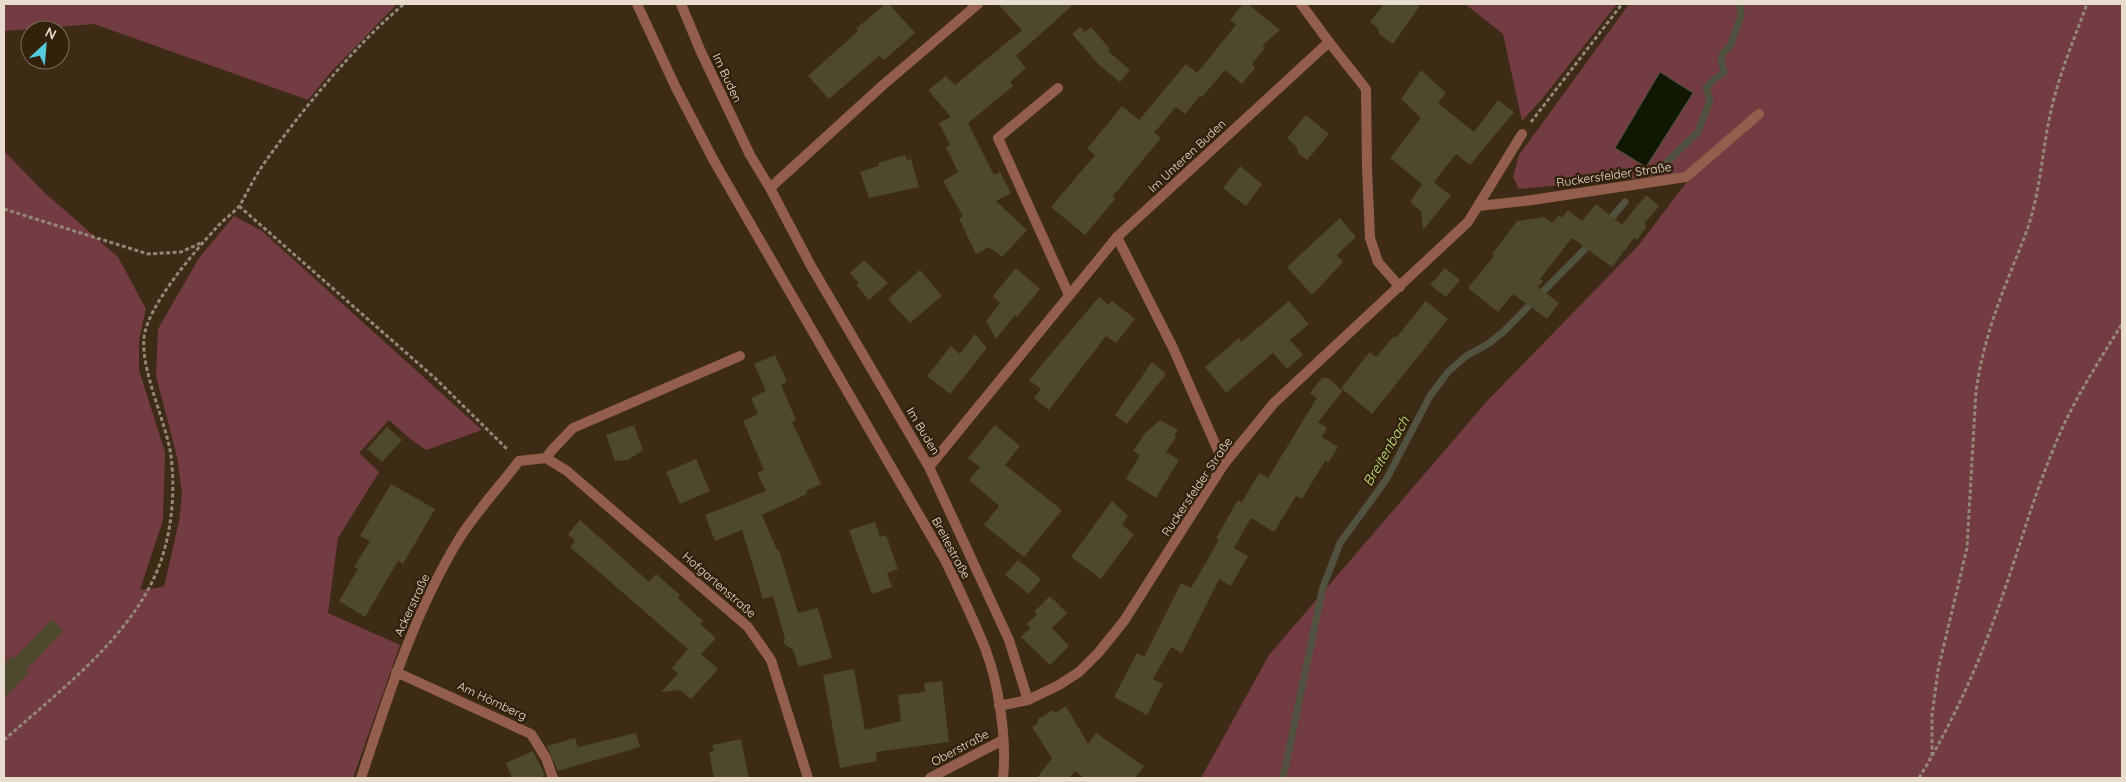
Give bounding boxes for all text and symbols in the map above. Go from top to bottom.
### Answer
north arrow [20,20,70,70]
text: N [42,23,59,44]
street label: Im Buden [709,51,745,105]
street label: Im Unteren Buden [1145,116,1229,195]
street label: Ruckersfelder Straße [1555,159,1673,190]
street label: Im Buden [903,404,943,457]
water label: Breitenbach [1359,412,1414,489]
street label: Ruckersfelder Straße [1158,434,1235,539]
street label: Breitestraße [929,514,974,581]
street label: Hofgartenstraße [679,549,759,621]
street label: Ackerstraße [391,571,433,638]
street label: Am Hömberg [455,678,529,723]
street label: Oberstraße [928,726,991,769]

